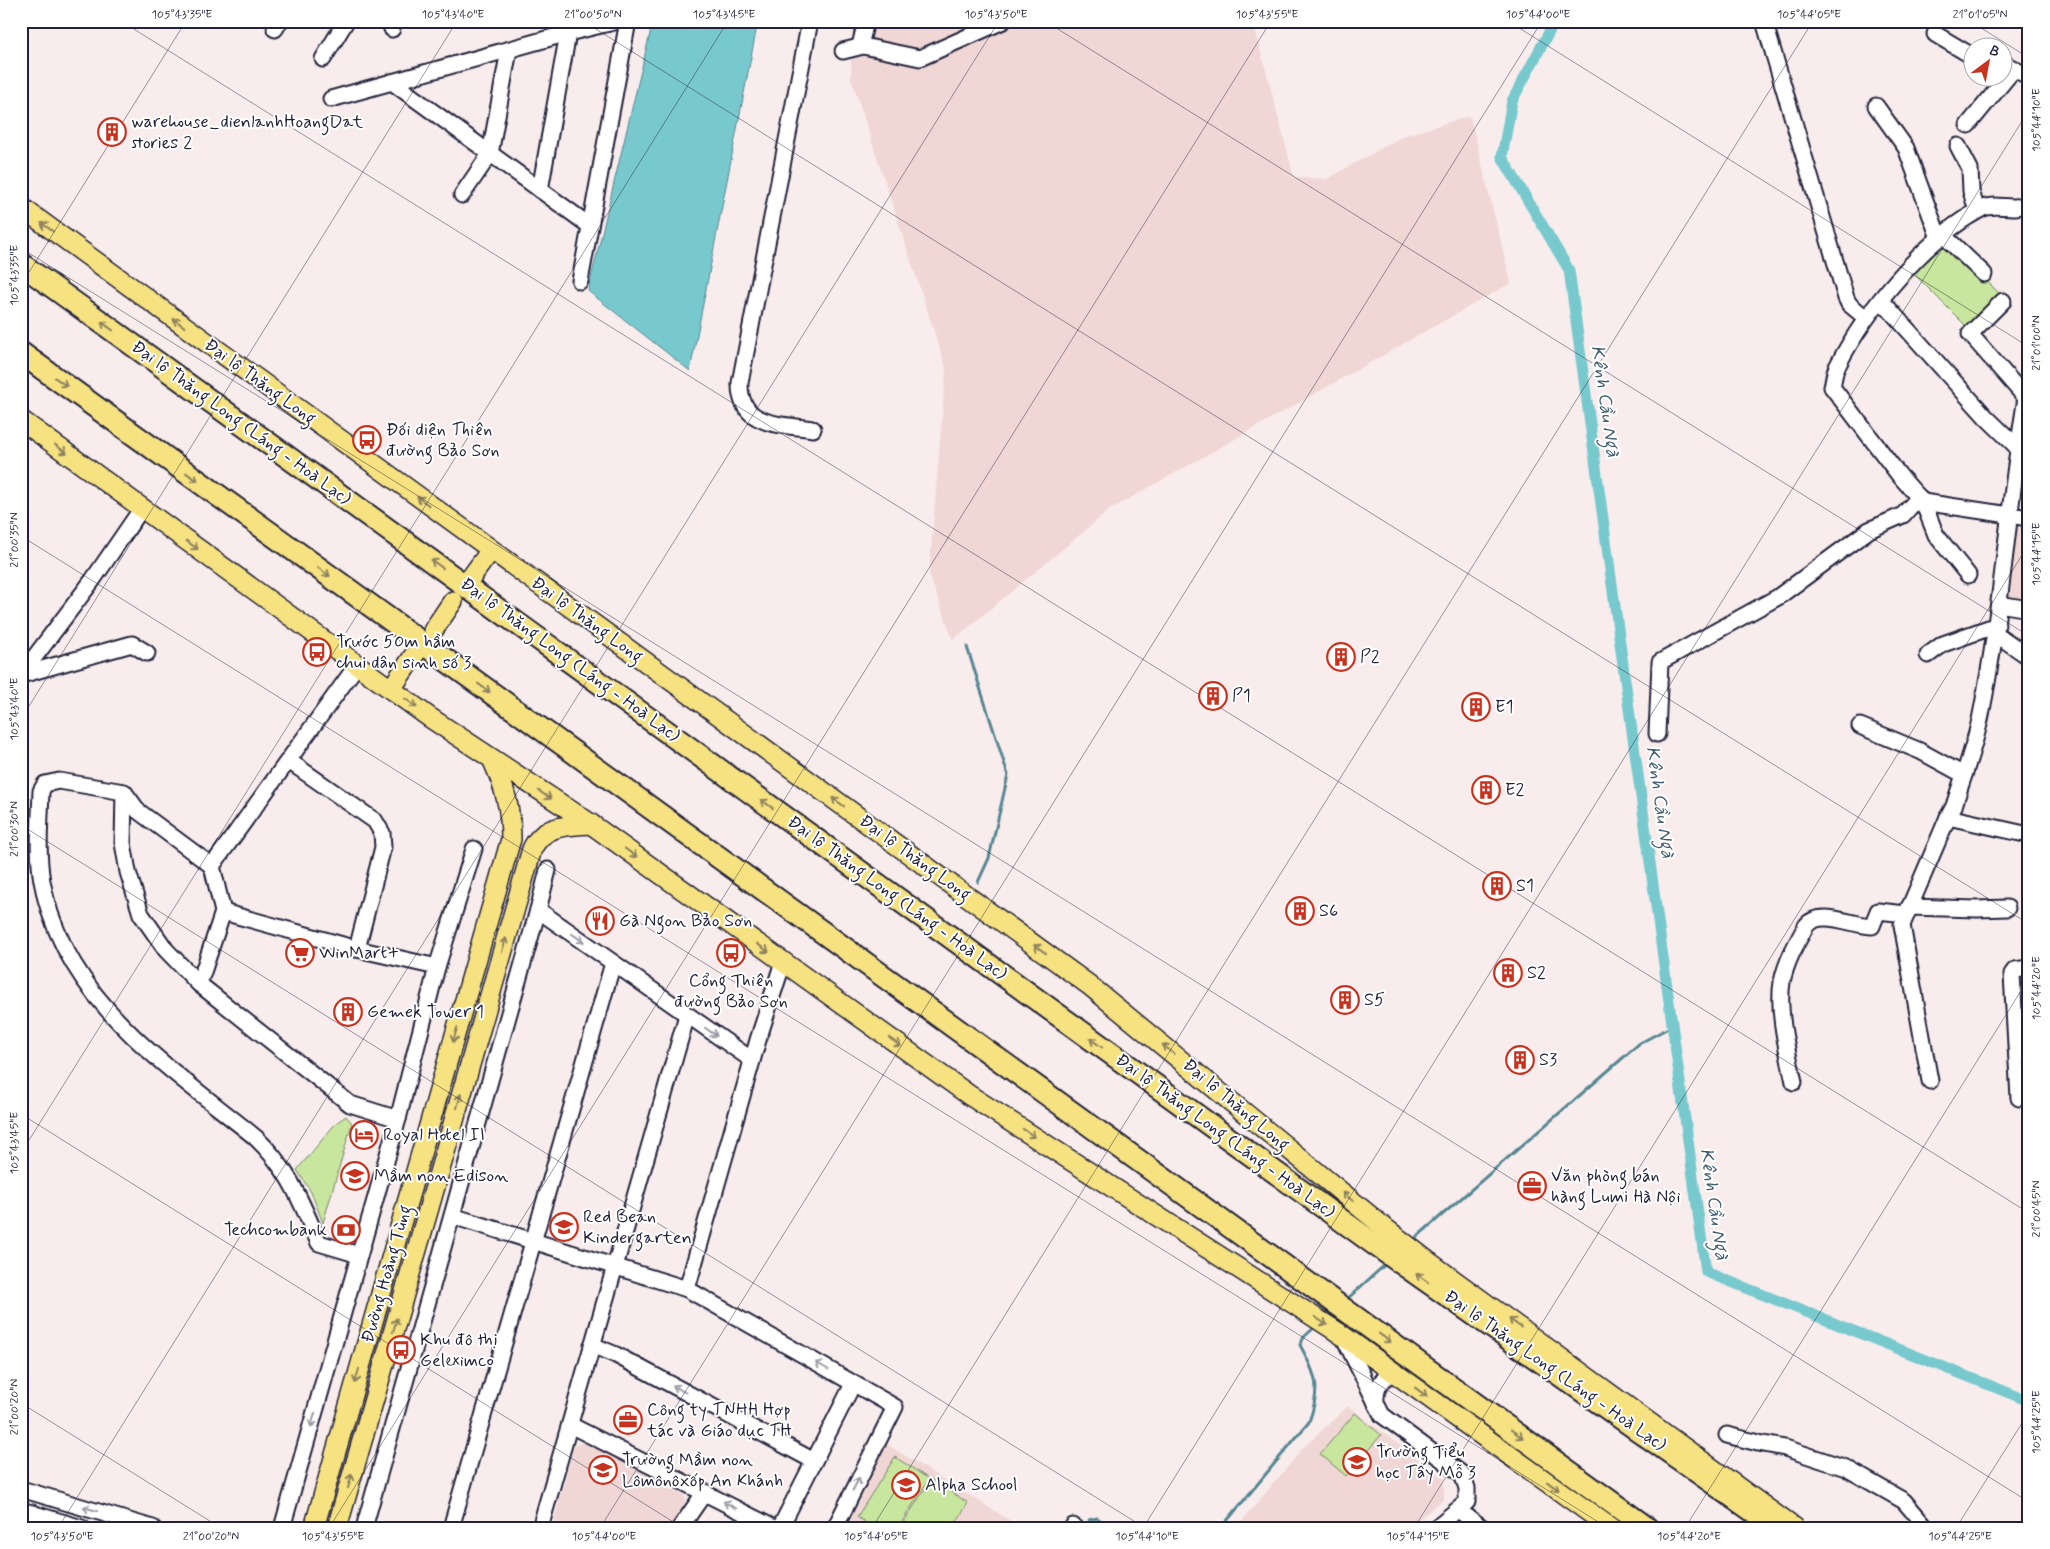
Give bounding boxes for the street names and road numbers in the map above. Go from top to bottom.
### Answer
street label: Đại lộ Thăng Long [198,333,321,432]
street label: Đại lộ Thăng Long (Láng - Hoà Lạc) [125,335,356,513]
street label: Đại lộ Thăng Long [525,571,648,670]
street label: Đại lộ Thăng Long (Láng - Hoà Lạc) [454,572,685,750]
street label: Đại lộ Thăng Long [853,809,976,908]
street label: Đại lộ Thăng Long (Láng - Hoà Lạc) [781,810,1012,988]
street label: Đại lộ Thăng Long (Láng - Hoà Lạc) [1109,1048,1340,1226]
street label: Đại lộ Thăng Long [1176,1053,1295,1158]
street label: Đường Hoàng Tùng [356,1202,420,1346]
street label: Đại lộ Thăng Long (Láng - Hoà Lạc) [1438,1285,1671,1459]

